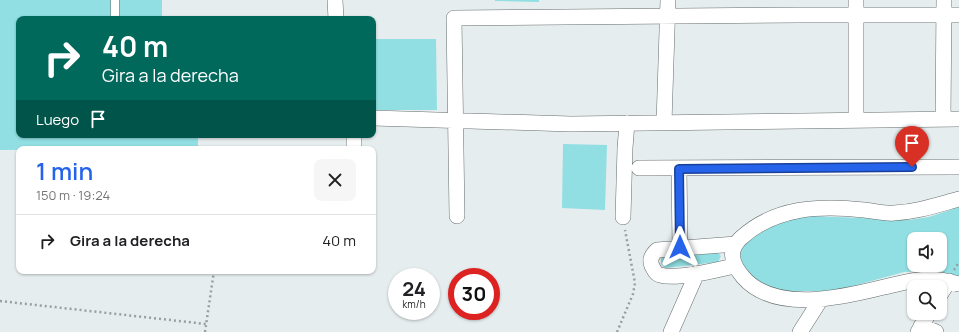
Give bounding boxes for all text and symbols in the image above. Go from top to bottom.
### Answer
text: 40 m [102,27,168,65]
icon: right [36,32,88,84]
text: Gira a la derecha [102,63,239,87]
icon: arrive [87,108,109,130]
text: Luego [36,109,79,130]
pin [895,126,929,167]
icon: arrive [901,132,923,154]
text: 1 min [36,154,93,187]
button: close [314,159,356,201]
text: 150 m · 19:24 [36,186,110,204]
position arrow [659,226,701,268]
icon: right [36,230,58,252]
text: Gira a la derecha [70,230,190,251]
text: 40 m [322,230,356,251]
map controls [907,232,947,320]
button: sound [907,232,947,272]
speed limit sign: 30 [448,268,500,320]
text: 24 [402,275,426,302]
button: search [907,280,947,320]
text: km/h [402,297,426,311]

